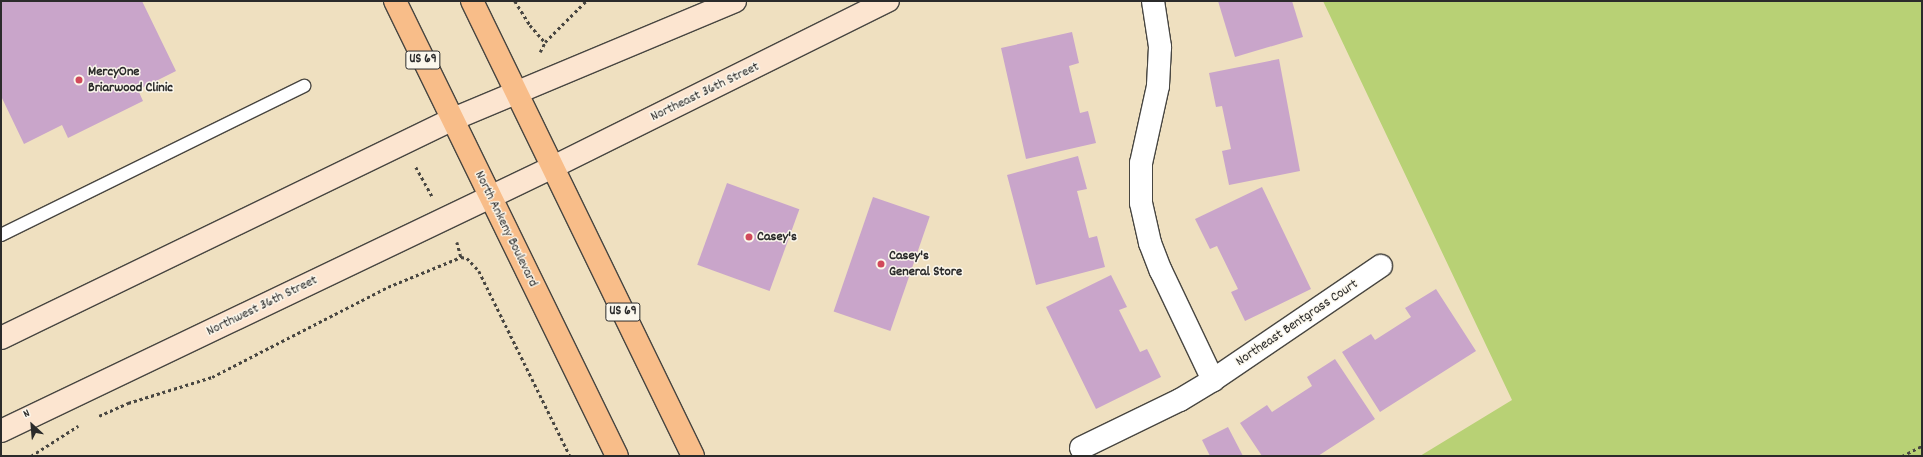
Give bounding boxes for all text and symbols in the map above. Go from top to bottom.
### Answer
road number: US 69 [405,49,441,71]
street label: Northeast 36th Street [648,58,762,126]
place label: MercyOne Briarwood Clinic [88,64,173,96]
marker: MercyOne Briarwood Clinic [73,74,85,86]
street label: North Ankeny Boulevard [471,168,541,290]
place label: Casey's [757,229,797,245]
marker: Casey's [744,232,754,242]
place label: Casey's General Store [889,248,962,280]
marker: Casey's General Store [876,259,886,269]
street label: Northwest 36th Street [204,272,320,340]
street label: Northeast Bentgrass Court [1233,276,1361,370]
road number: US 69 [605,301,641,323]
north arrow [12,405,52,445]
text: N [21,406,33,423]

